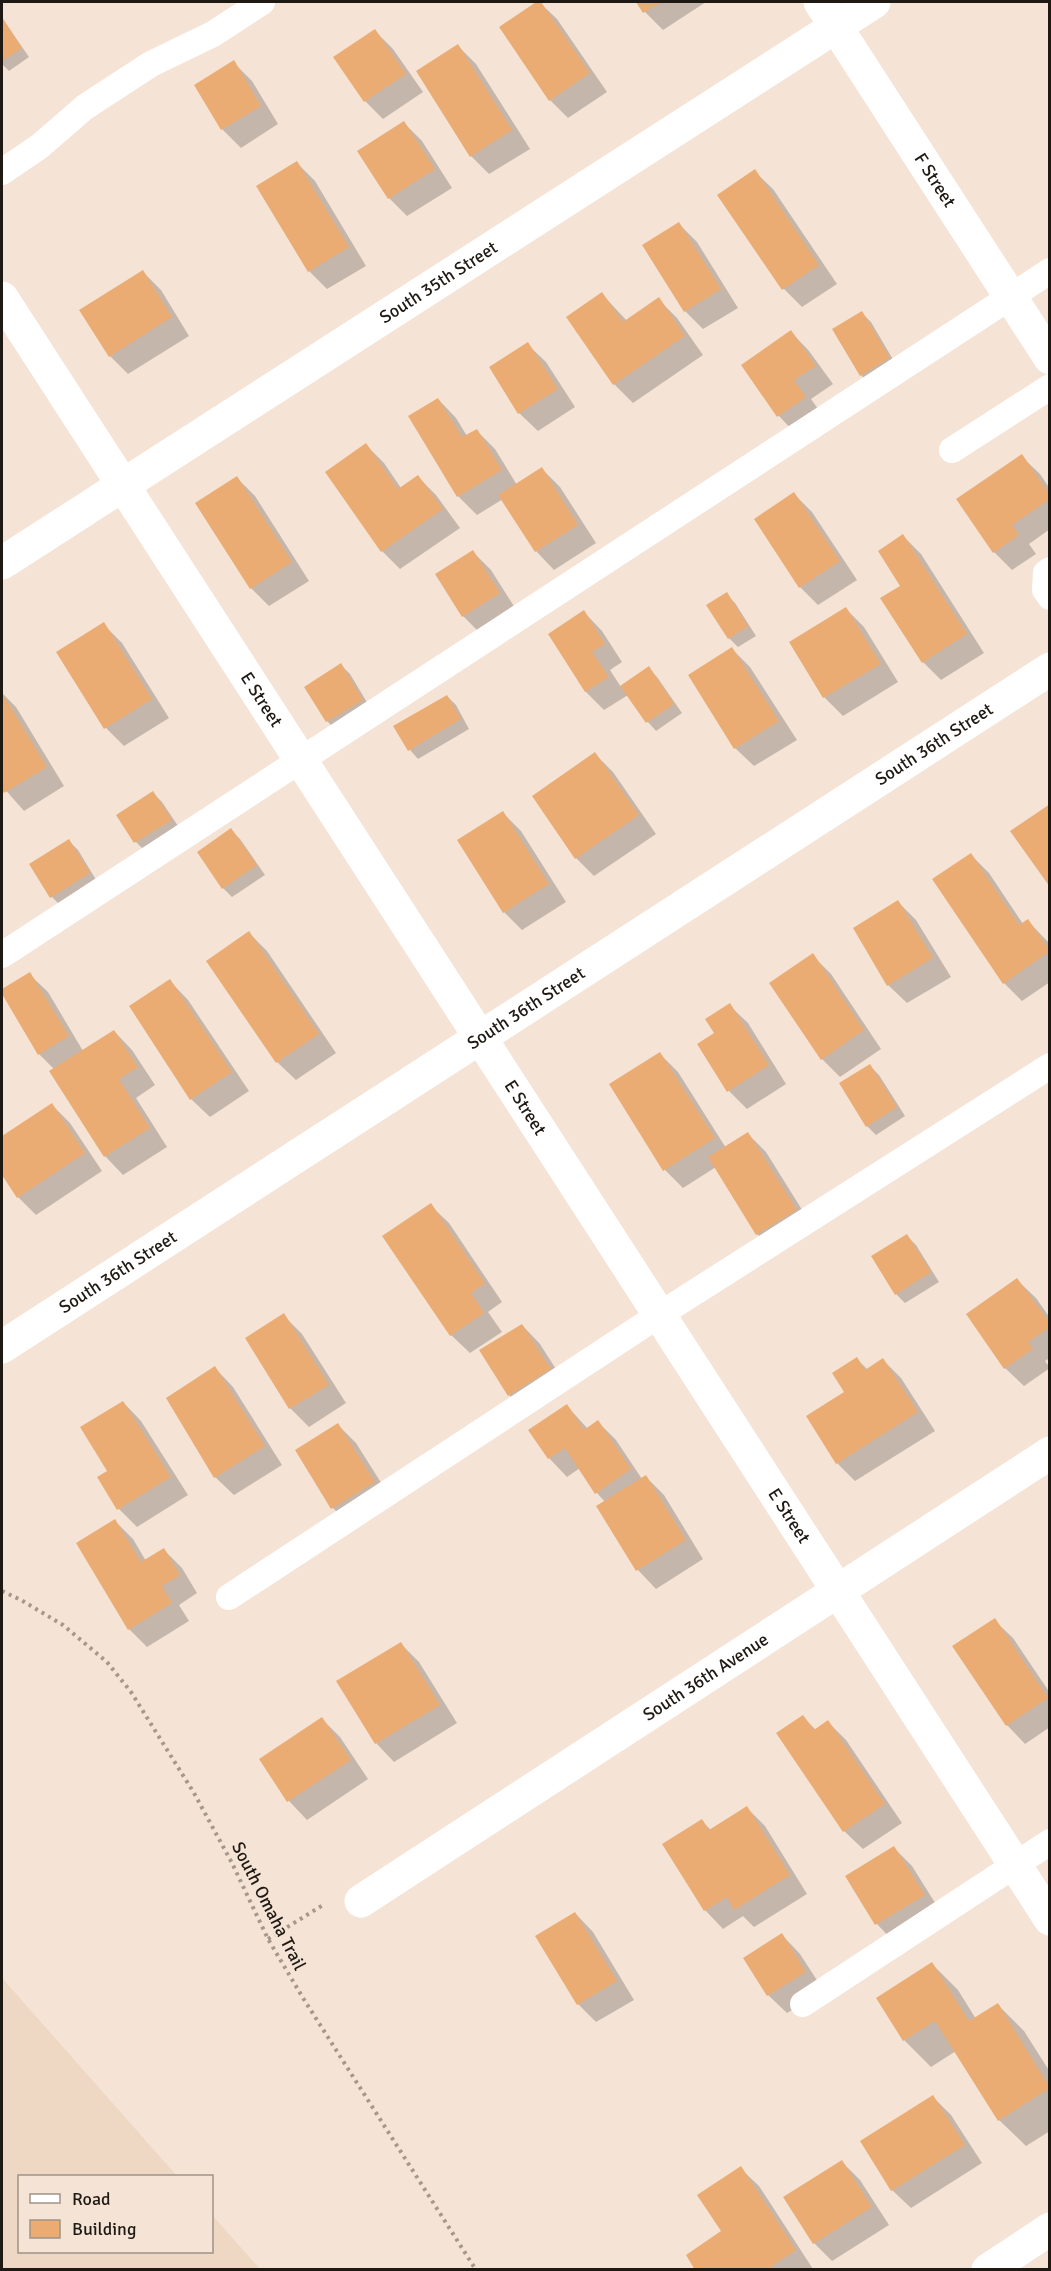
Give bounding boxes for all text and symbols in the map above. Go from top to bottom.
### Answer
street label: F Street [909,149,961,211]
street label: South 35th Street [375,236,502,328]
street label: E Street [236,668,287,731]
street label: South 36th Street [871,698,997,790]
street label: South 36th Street [463,962,589,1054]
street label: E Street [500,1076,551,1139]
street label: South 36th Street [55,1226,181,1318]
street label: E Street [763,1484,815,1547]
street label: South 36th Avenue [639,1628,772,1726]
street label: South Omaha Trail [227,1838,311,1974]
legend [18,2175,213,2253]
text: Road [72,2188,111,2210]
text: Building [72,2218,136,2240]

